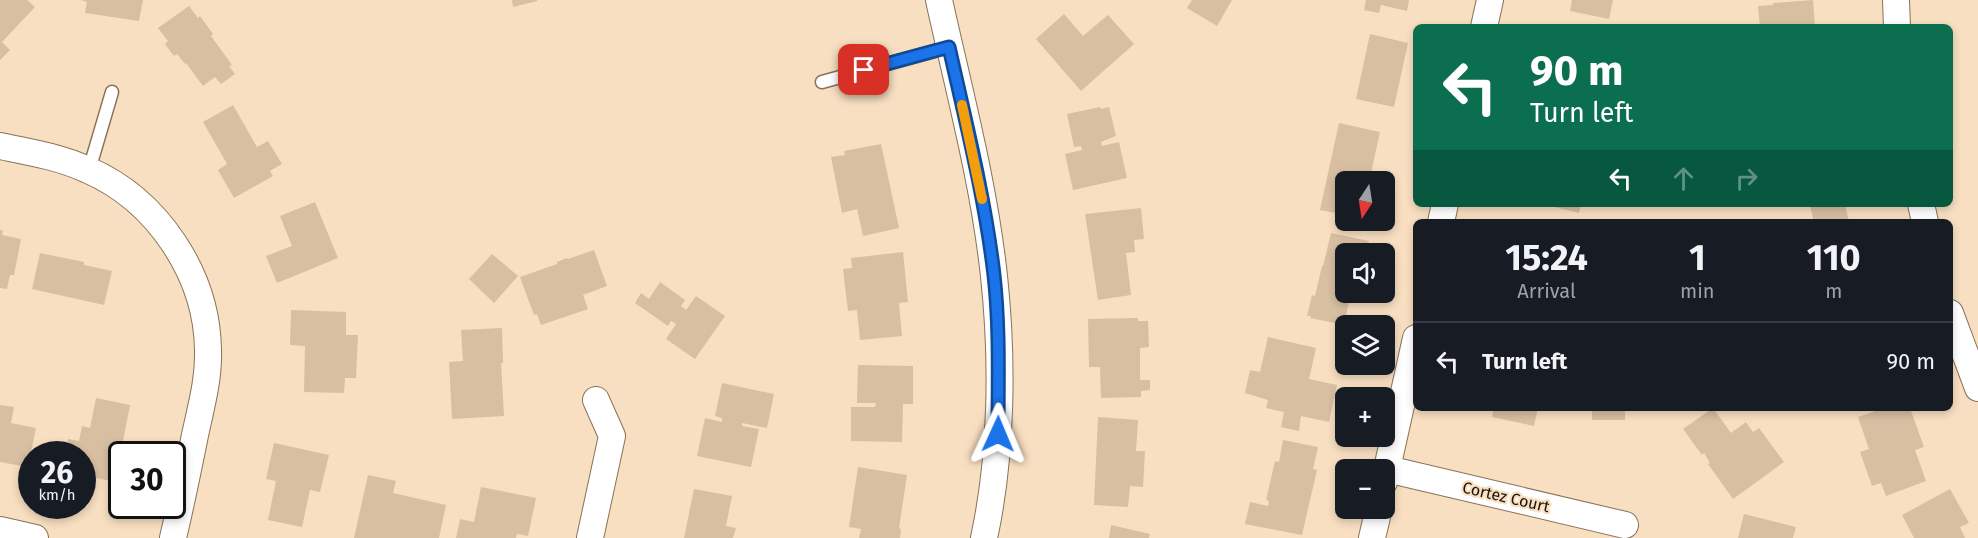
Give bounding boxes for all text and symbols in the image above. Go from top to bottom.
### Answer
pin [838,44,889,95]
text: 90 m [1530,46,1624,96]
icon: left [1431,48,1509,126]
icon: arrive [847,53,880,86]
text: Turn left [1530,97,1633,129]
icon: left [1604,162,1637,195]
icon: ahead [1667,162,1700,195]
icon: right [1730,162,1763,195]
north arrow [1335,171,1395,231]
map controls [1335,171,1395,519]
text: 15:24 [1505,236,1588,280]
text: 1 [1689,236,1706,280]
text: 110 [1807,236,1861,280]
button: sound [1335,243,1395,303]
text: Arrival [1517,279,1576,303]
text: min [1680,279,1715,303]
text: m [1825,279,1842,303]
button: layers [1335,315,1395,375]
icon: left [1431,345,1464,378]
text: Turn left [1482,348,1567,375]
text: 90 m [1886,348,1935,375]
button: + [1335,387,1395,447]
position arrow [966,402,1030,466]
speed limit sign: 30 [108,441,186,519]
text: 26 [41,455,73,491]
button: − [1335,459,1395,519]
street label: Cortez Court [1461,478,1552,516]
text: km/h [38,486,76,504]

